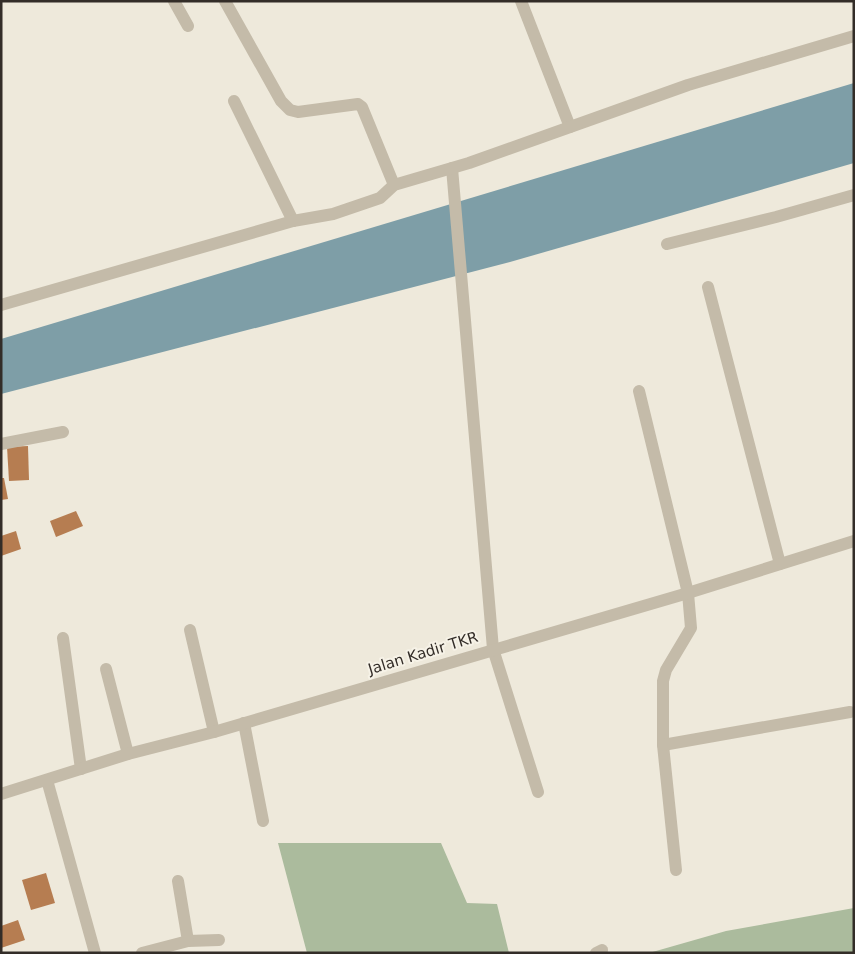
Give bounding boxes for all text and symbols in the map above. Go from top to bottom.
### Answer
street label: Jalan Kadir TKR [365,628,480,679]

